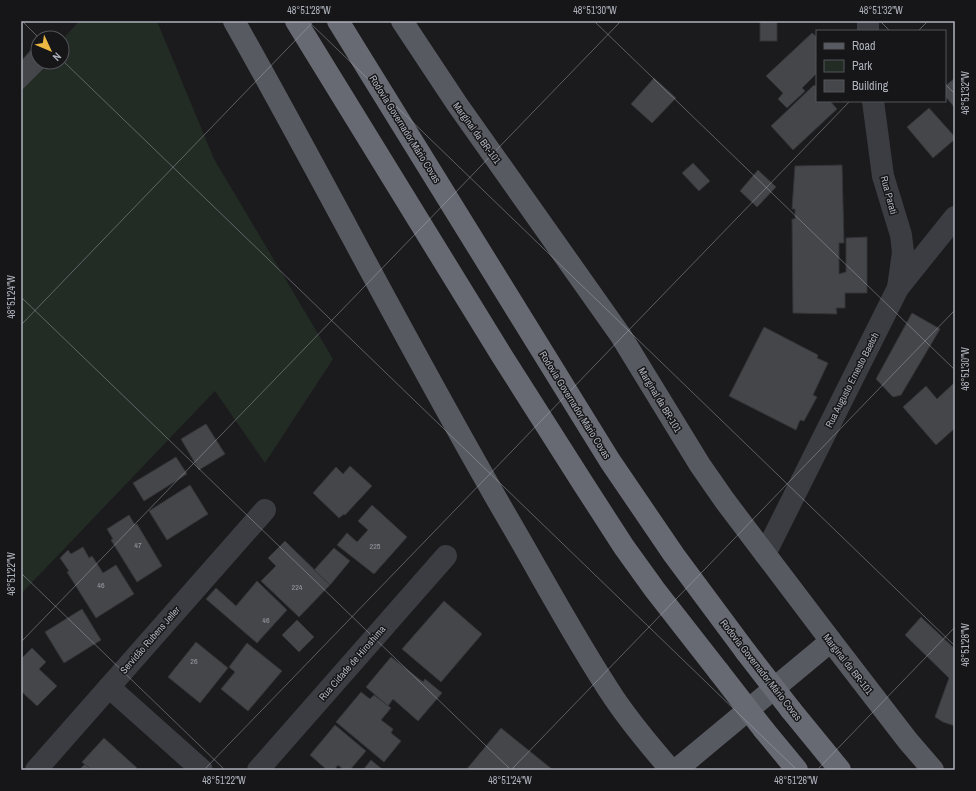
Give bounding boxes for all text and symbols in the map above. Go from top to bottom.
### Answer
text: 48°51'28"W [287,4,331,17]
text: 48°51'30"W [573,4,617,17]
text: 48°51'32"W [859,4,903,17]
north arrow [30,30,70,70]
legend [816,30,946,102]
text: Road [852,38,876,54]
text: N [50,50,64,64]
text: Park [852,58,872,74]
text: 48°51'32"W [959,71,972,115]
street label: Rodovia Governador Mário Covas [366,73,444,185]
text: Building [852,78,889,94]
street label: Marginal da BR-101 [450,99,504,167]
street label: Rua Parati [878,174,900,216]
text: 48°51'24"W [5,275,18,319]
street label: Rua Augusto Ernesto Baetch [822,330,882,430]
text: 48°51'30"W [959,347,972,391]
street label: Rodovia Governador Mário Covas [536,349,614,461]
street label: Marginal da BR-101 [636,365,685,435]
house number: 47 [134,540,142,550]
house number: 225 [370,541,381,551]
text: 48°51'22"W [5,552,18,596]
house number: 46 [97,580,105,590]
house number: 224 [292,582,303,592]
street label: Servidão Rubens Jeller [117,603,183,676]
house number: 46 [262,615,270,625]
street label: Rodovia Governador Mário Covas [717,617,805,723]
street label: Rua Cidade de Hiroshima [316,622,388,703]
text: 48°51'28"W [959,623,972,667]
street label: Marginal da BR-101 [820,631,876,697]
house number: 26 [190,656,198,666]
text: 48°51'22"W [202,774,246,787]
text: 48°51'24"W [488,774,532,787]
text: 48°51'26"W [774,774,818,787]

